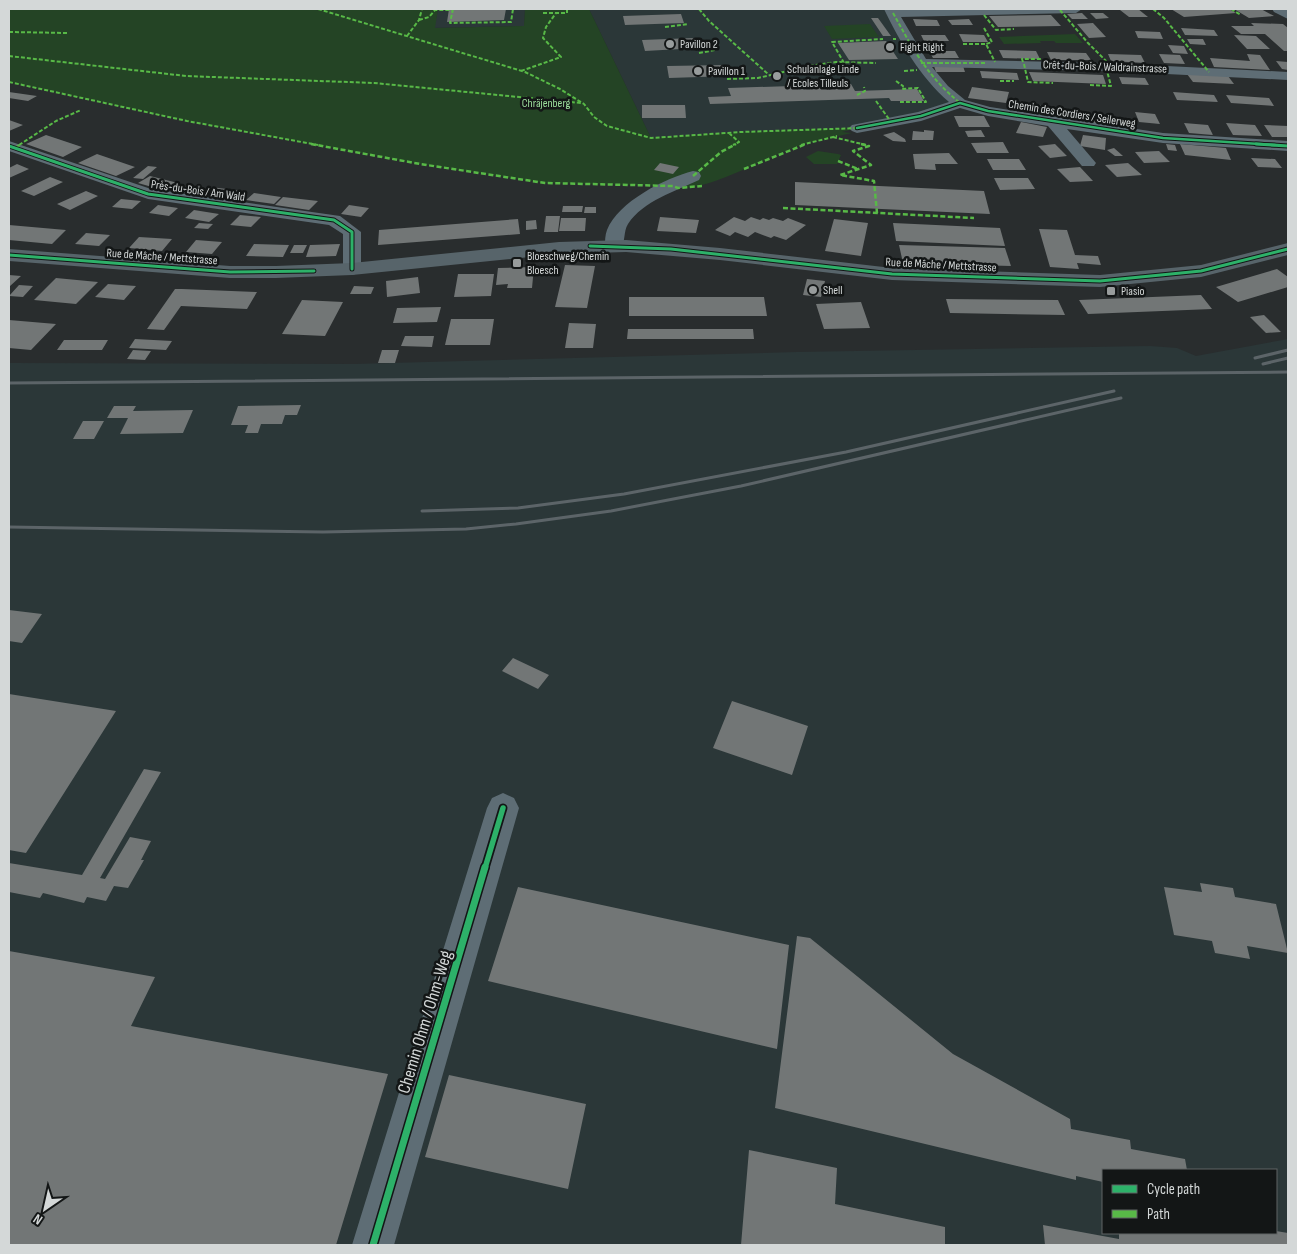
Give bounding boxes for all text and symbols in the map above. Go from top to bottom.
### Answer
place label: Pavillon 2 [680,37,718,52]
marker: Pavillon 2 [664,38,676,50]
place label: Fight Right [900,40,944,55]
marker: Fight Right [884,41,896,53]
street label: Crêt-du-Bois / Waldrainstrasse [1043,57,1168,77]
place label: Schulanlage Linde / Ecoles Tilleuls [787,62,859,91]
place label: Pavillon 1 [708,64,746,79]
marker: Pavillon 1 [692,65,704,77]
marker: Schulanlage Linde / Ecoles Tilleuls [771,70,783,82]
park label: Chräjenberg [522,96,571,111]
street label: Chemin des Cordiers / Seilerweg [1007,97,1137,132]
street label: Près-du-Bois / Am Wald [150,177,246,205]
street label: Rue de Mâche / Mettstrasse [106,246,218,268]
place label: Bloeschweg/Chemin Bloesch [527,249,609,278]
street label: Rue de Mâche / Mettstrasse [885,255,997,275]
marker: Bloeschweg/Chemin Bloesch [511,257,523,269]
place label: Shell [823,283,843,298]
marker: Shell [807,284,819,296]
place label: Piasio [1121,284,1144,299]
marker: Piasio [1105,285,1117,297]
street label: Chemin Ohm / Ohm-Weg [393,948,457,1096]
legend [1102,1169,1277,1234]
text: Cycle path [1147,1180,1200,1199]
north arrow [20,1184,70,1234]
text: Path [1147,1205,1170,1224]
text: N [30,1210,46,1229]

